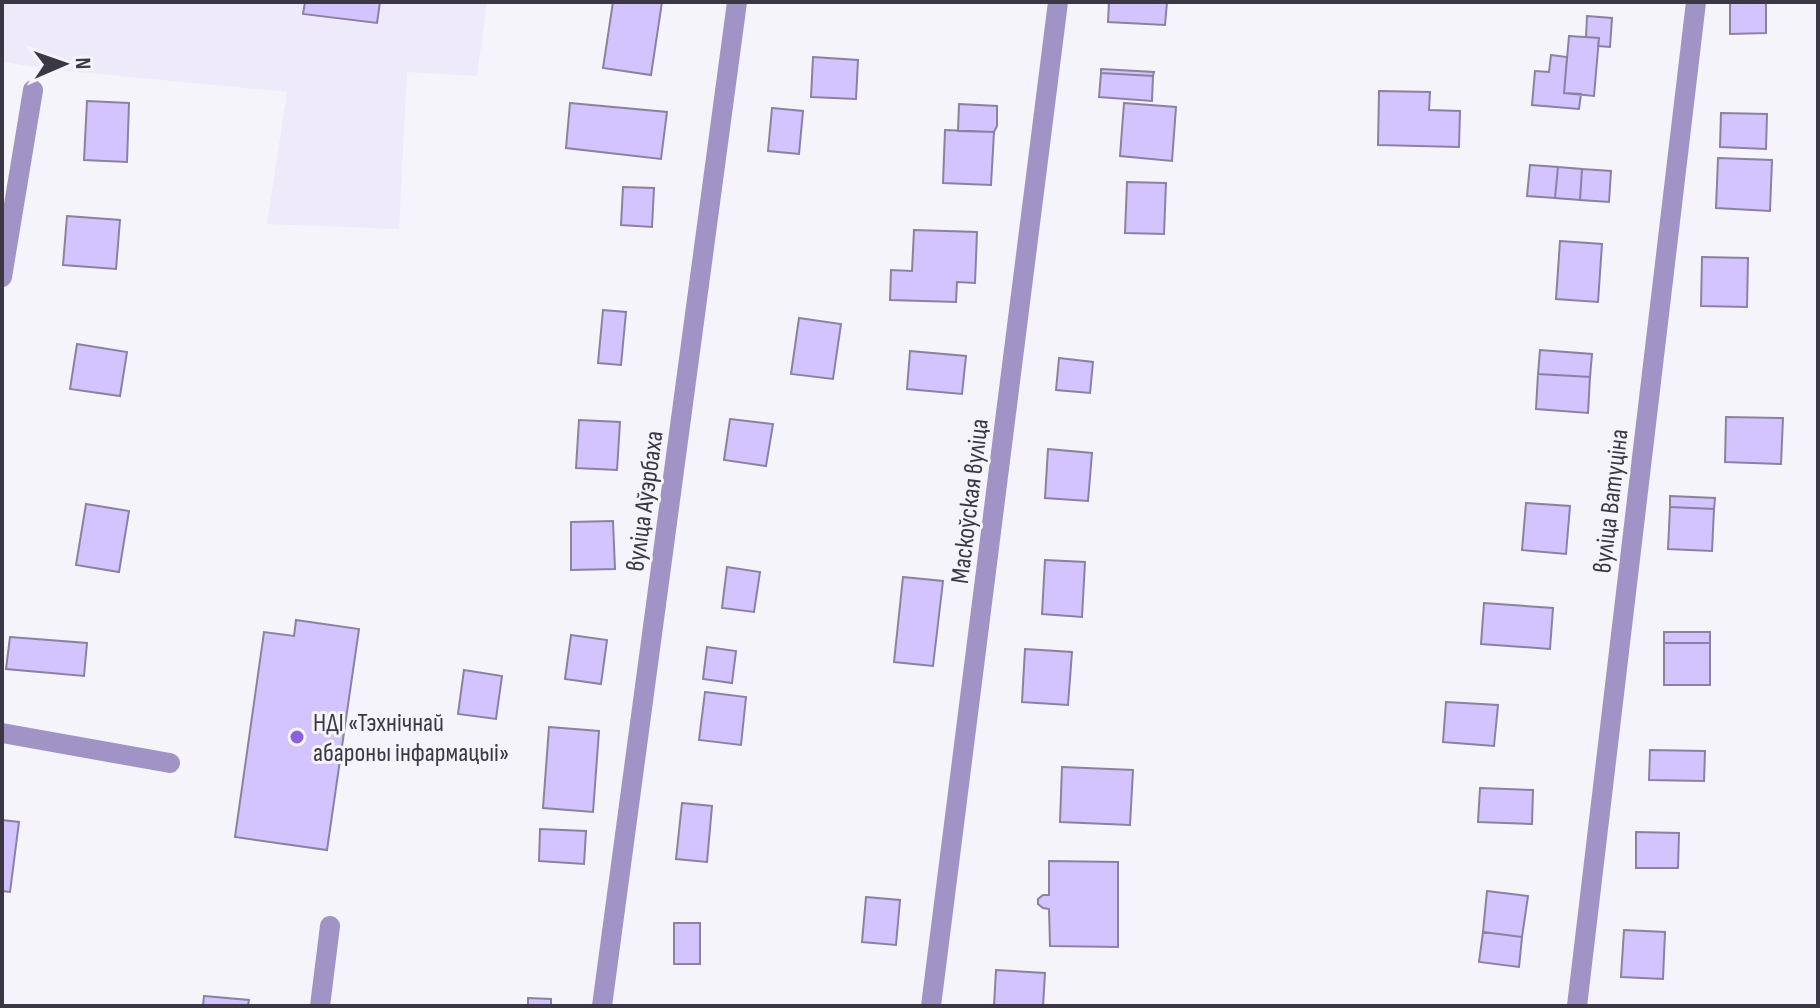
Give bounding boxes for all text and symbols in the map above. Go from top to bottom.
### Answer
north arrow [24,24,104,104]
text: N [69,57,96,70]
street label: Маскоўская вуліца [945,417,996,585]
street label: вуліца Ватуціна [1587,427,1636,575]
street label: вуліца Аўэрбаха [620,429,671,573]
place label: НДІ «Тэхнічнай абароны інфармацыі» [313,708,509,769]
marker: НДІ «Тэхнічнай абароны інфармацыі» [288,728,306,746]

